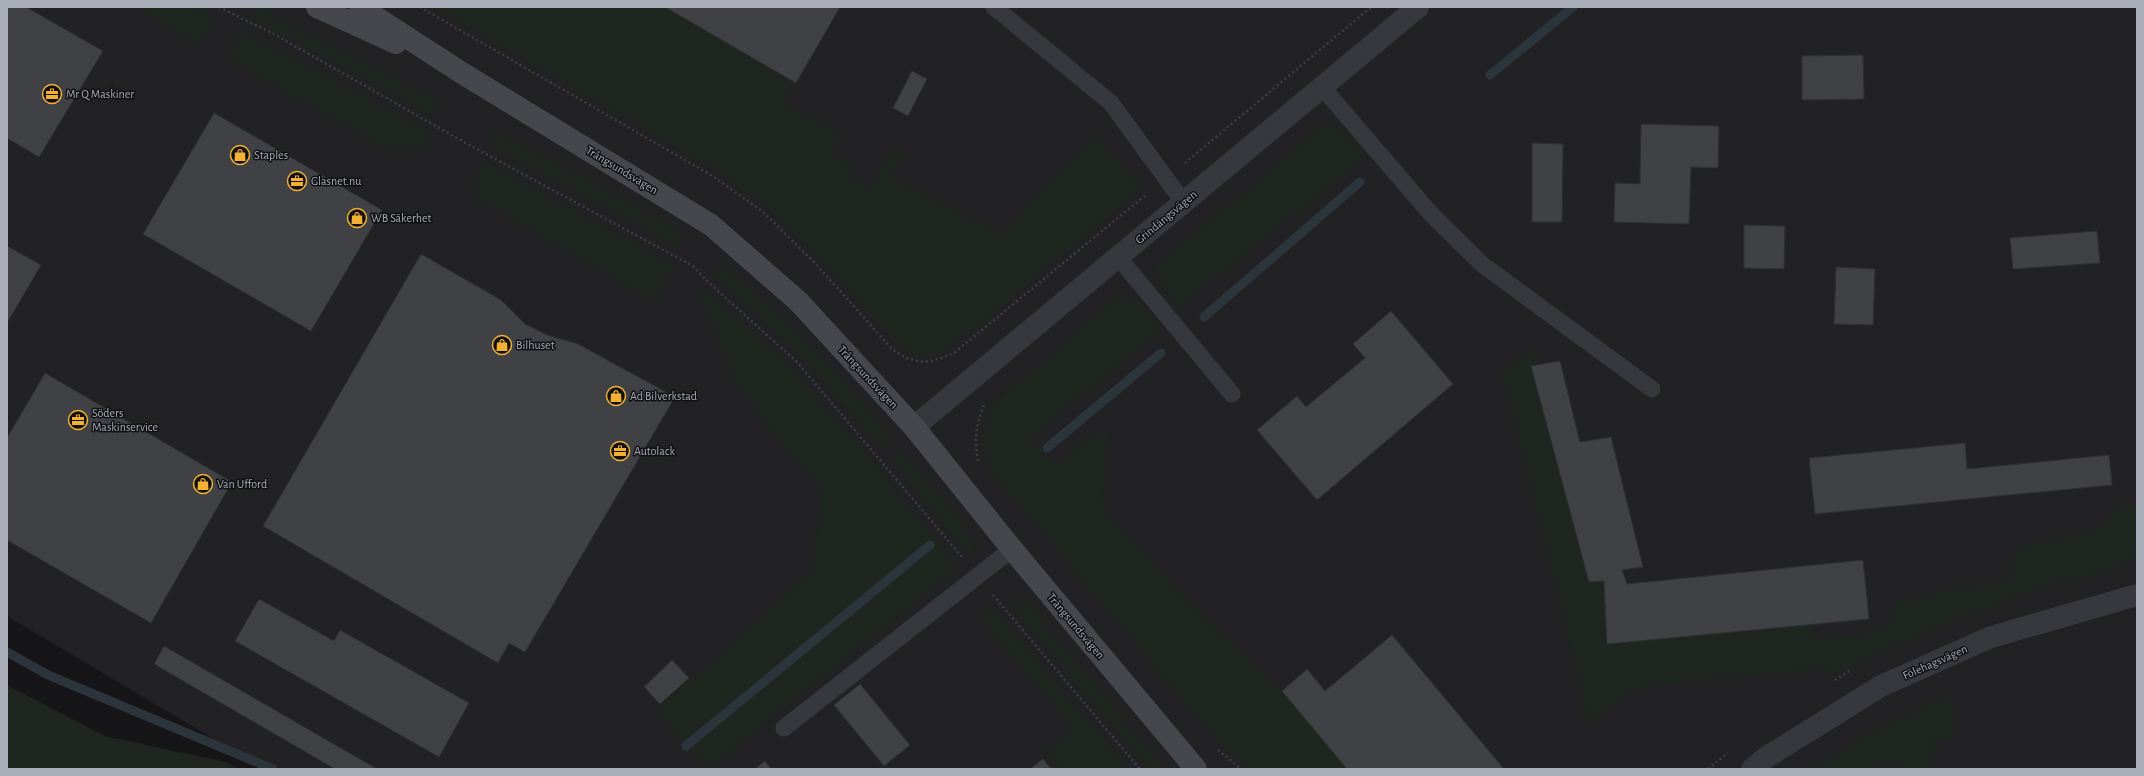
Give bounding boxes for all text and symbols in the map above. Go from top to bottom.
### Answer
office icon: Mr Q Maskiner [41,83,63,105]
place label: Mr Q Maskiner [66,88,134,101]
shop icon: Staples [229,144,251,166]
street label: Trångsundsvägen [584,144,660,196]
place label: Staples [254,149,288,161]
office icon: Glasnet.nu [286,170,308,192]
place label: Glasnet.nu [311,175,361,187]
street label: Grindängsvägen [1133,188,1199,246]
shop icon: WB Säkerhet [346,207,368,229]
place label: WB Säkerhet [371,212,432,224]
shop icon: Bilhuset [491,334,513,356]
place label: Bilhuset [516,339,555,351]
street label: Trångsundsvägen [836,343,900,411]
shop icon: Ad Bilverkstad [605,385,627,407]
place label: Ad Bilverkstad [630,390,697,402]
place label: Söders Maskinservice [92,407,158,433]
office icon: Söders Maskinservice [67,409,89,431]
office icon: Autolack [609,440,631,462]
place label: Autolack [634,445,675,457]
shop icon: Van Ufford [192,473,214,495]
place label: Van Ufford [217,478,267,490]
street label: Trångsundsvägen [1045,591,1107,661]
street label: Fölehagsvägen [1901,642,1969,682]

